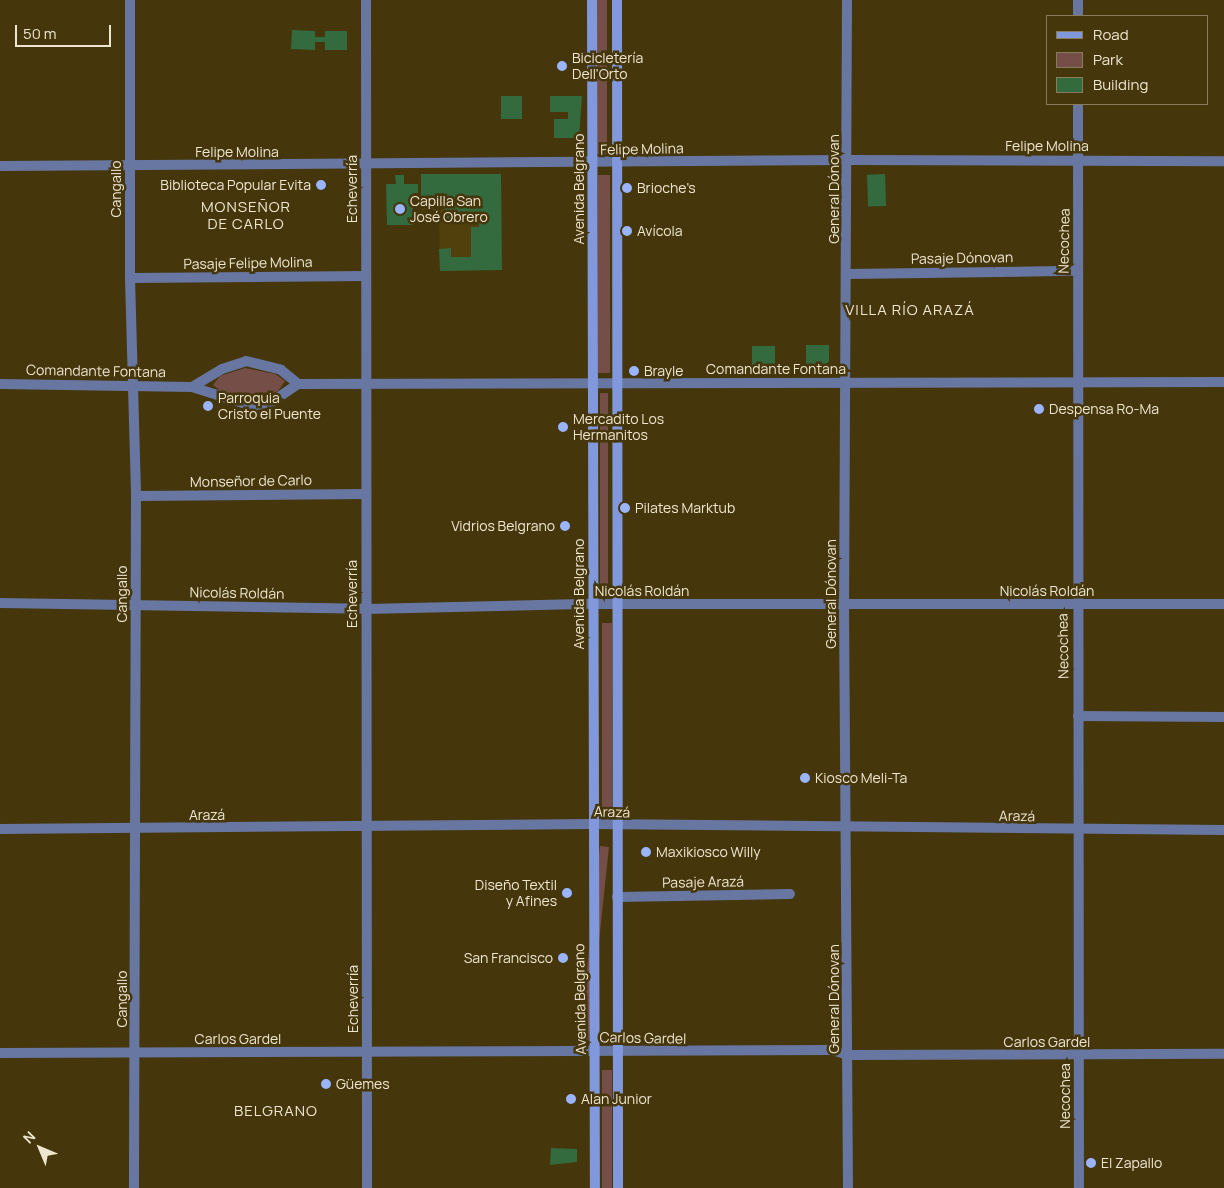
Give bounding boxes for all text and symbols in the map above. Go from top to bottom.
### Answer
scale bar [18,15,114,47]
legend [1046,15,1209,105]
text: 50 m [23,23,57,44]
text: Road [1093,24,1129,45]
text: Park [1093,49,1123,70]
place label: Bicicletería Dell'Orto [572,50,643,82]
marker: Bicicletería Dell'Orto [556,60,568,72]
text: Building [1093,74,1148,95]
street label: Avenida Belgrano [571,134,587,244]
street label: General Dónovan [826,134,842,244]
street label: Felipe Molina [1005,138,1089,154]
street label: Felipe Molina [600,140,684,158]
street label: Felipe Molina [195,144,279,160]
street label: Echeverría [344,155,360,223]
street label: Cangallo [108,161,124,217]
place label: Biblioteca Popular Evita [160,177,311,193]
marker: Biblioteca Popular Evita [315,179,327,191]
place label: Brioche's [637,180,696,196]
marker: Brioche's [621,182,633,194]
place label: Capilla San José Obrero [410,193,488,226]
district label: MONSEÑOR DE CARLO [200,197,292,232]
marker: Capilla San José Obrero [394,203,406,215]
street label: Necochea [1055,208,1073,274]
place label: Avícola [637,223,683,239]
marker: Avícola [621,225,633,237]
street label: Pasaje Dónovan [911,249,1013,267]
street label: Pasaje Felipe Molina [183,253,313,273]
district label: VILLA RÍO ARAZÁ [843,301,977,319]
street label: Comandante Fontana [26,361,166,381]
street label: Comandante Fontana [706,361,846,377]
place label: Brayle [644,363,684,379]
marker: Brayle [628,365,640,377]
place label: Parroquia Cristo el Puente [218,390,321,422]
marker: Parroquia Cristo el Puente [202,400,214,412]
place label: Despensa Ro-Ma [1049,401,1159,417]
marker: Despensa Ro-Ma [1033,403,1045,415]
place label: Mercadito Los Hermanitos [573,411,664,444]
marker: Mercadito Los Hermanitos [557,421,569,433]
street label: Monseñor de Carlo [190,472,312,490]
place label: Pilates Marktub [635,500,735,516]
marker: Pilates Marktub [619,502,631,514]
place label: Vidrios Belgrano [451,518,555,534]
marker: Vidrios Belgrano [559,520,571,532]
street label: Avenida Belgrano [571,539,587,649]
street label: General Dónovan [823,539,839,649]
street label: Echeverría [344,560,360,628]
street label: Cangallo [114,566,130,622]
street label: Nicolás Roldán [595,583,689,599]
street label: Nicolás Roldán [1000,583,1094,599]
street label: Nicolás Roldán [190,584,284,602]
street label: Necochea [1054,613,1072,679]
place label: Kiosco Meli-Ta [815,770,907,786]
marker: Kiosco Meli-Ta [799,772,811,784]
street label: Arazá [594,803,630,821]
street label: Arazá [189,807,225,823]
street label: Arazá [999,807,1035,825]
place label: Maxikiosco Willy [656,844,761,860]
marker: Maxikiosco Willy [640,846,652,858]
street label: Pasaje Arazá [662,873,744,891]
place label: Diseño Textil y Afines [475,877,557,910]
marker: Diseño Textil y Afines [561,887,573,899]
street label: Avenida Belgrano [571,943,589,1055]
street label: General Dónovan [826,944,842,1054]
place label: San Francisco [464,950,553,966]
marker: San Francisco [557,952,569,964]
street label: Echeverría [345,965,361,1033]
street label: Cangallo [114,971,130,1027]
street label: Carlos Gardel [599,1029,687,1047]
street label: Carlos Gardel [195,1031,281,1047]
street label: Carlos Gardel [1004,1034,1090,1050]
street label: Necochea [1057,1063,1073,1129]
place label: Güemes [336,1076,390,1092]
marker: Güemes [320,1078,332,1090]
place label: Alan Junior [581,1091,652,1107]
marker: Alan Junior [565,1093,577,1105]
district label: BELGRANO [233,1102,319,1120]
north arrow [15,1123,65,1173]
text: N [19,1127,39,1147]
place label: El Zapallo [1101,1155,1162,1171]
marker: El Zapallo [1085,1157,1097,1169]

